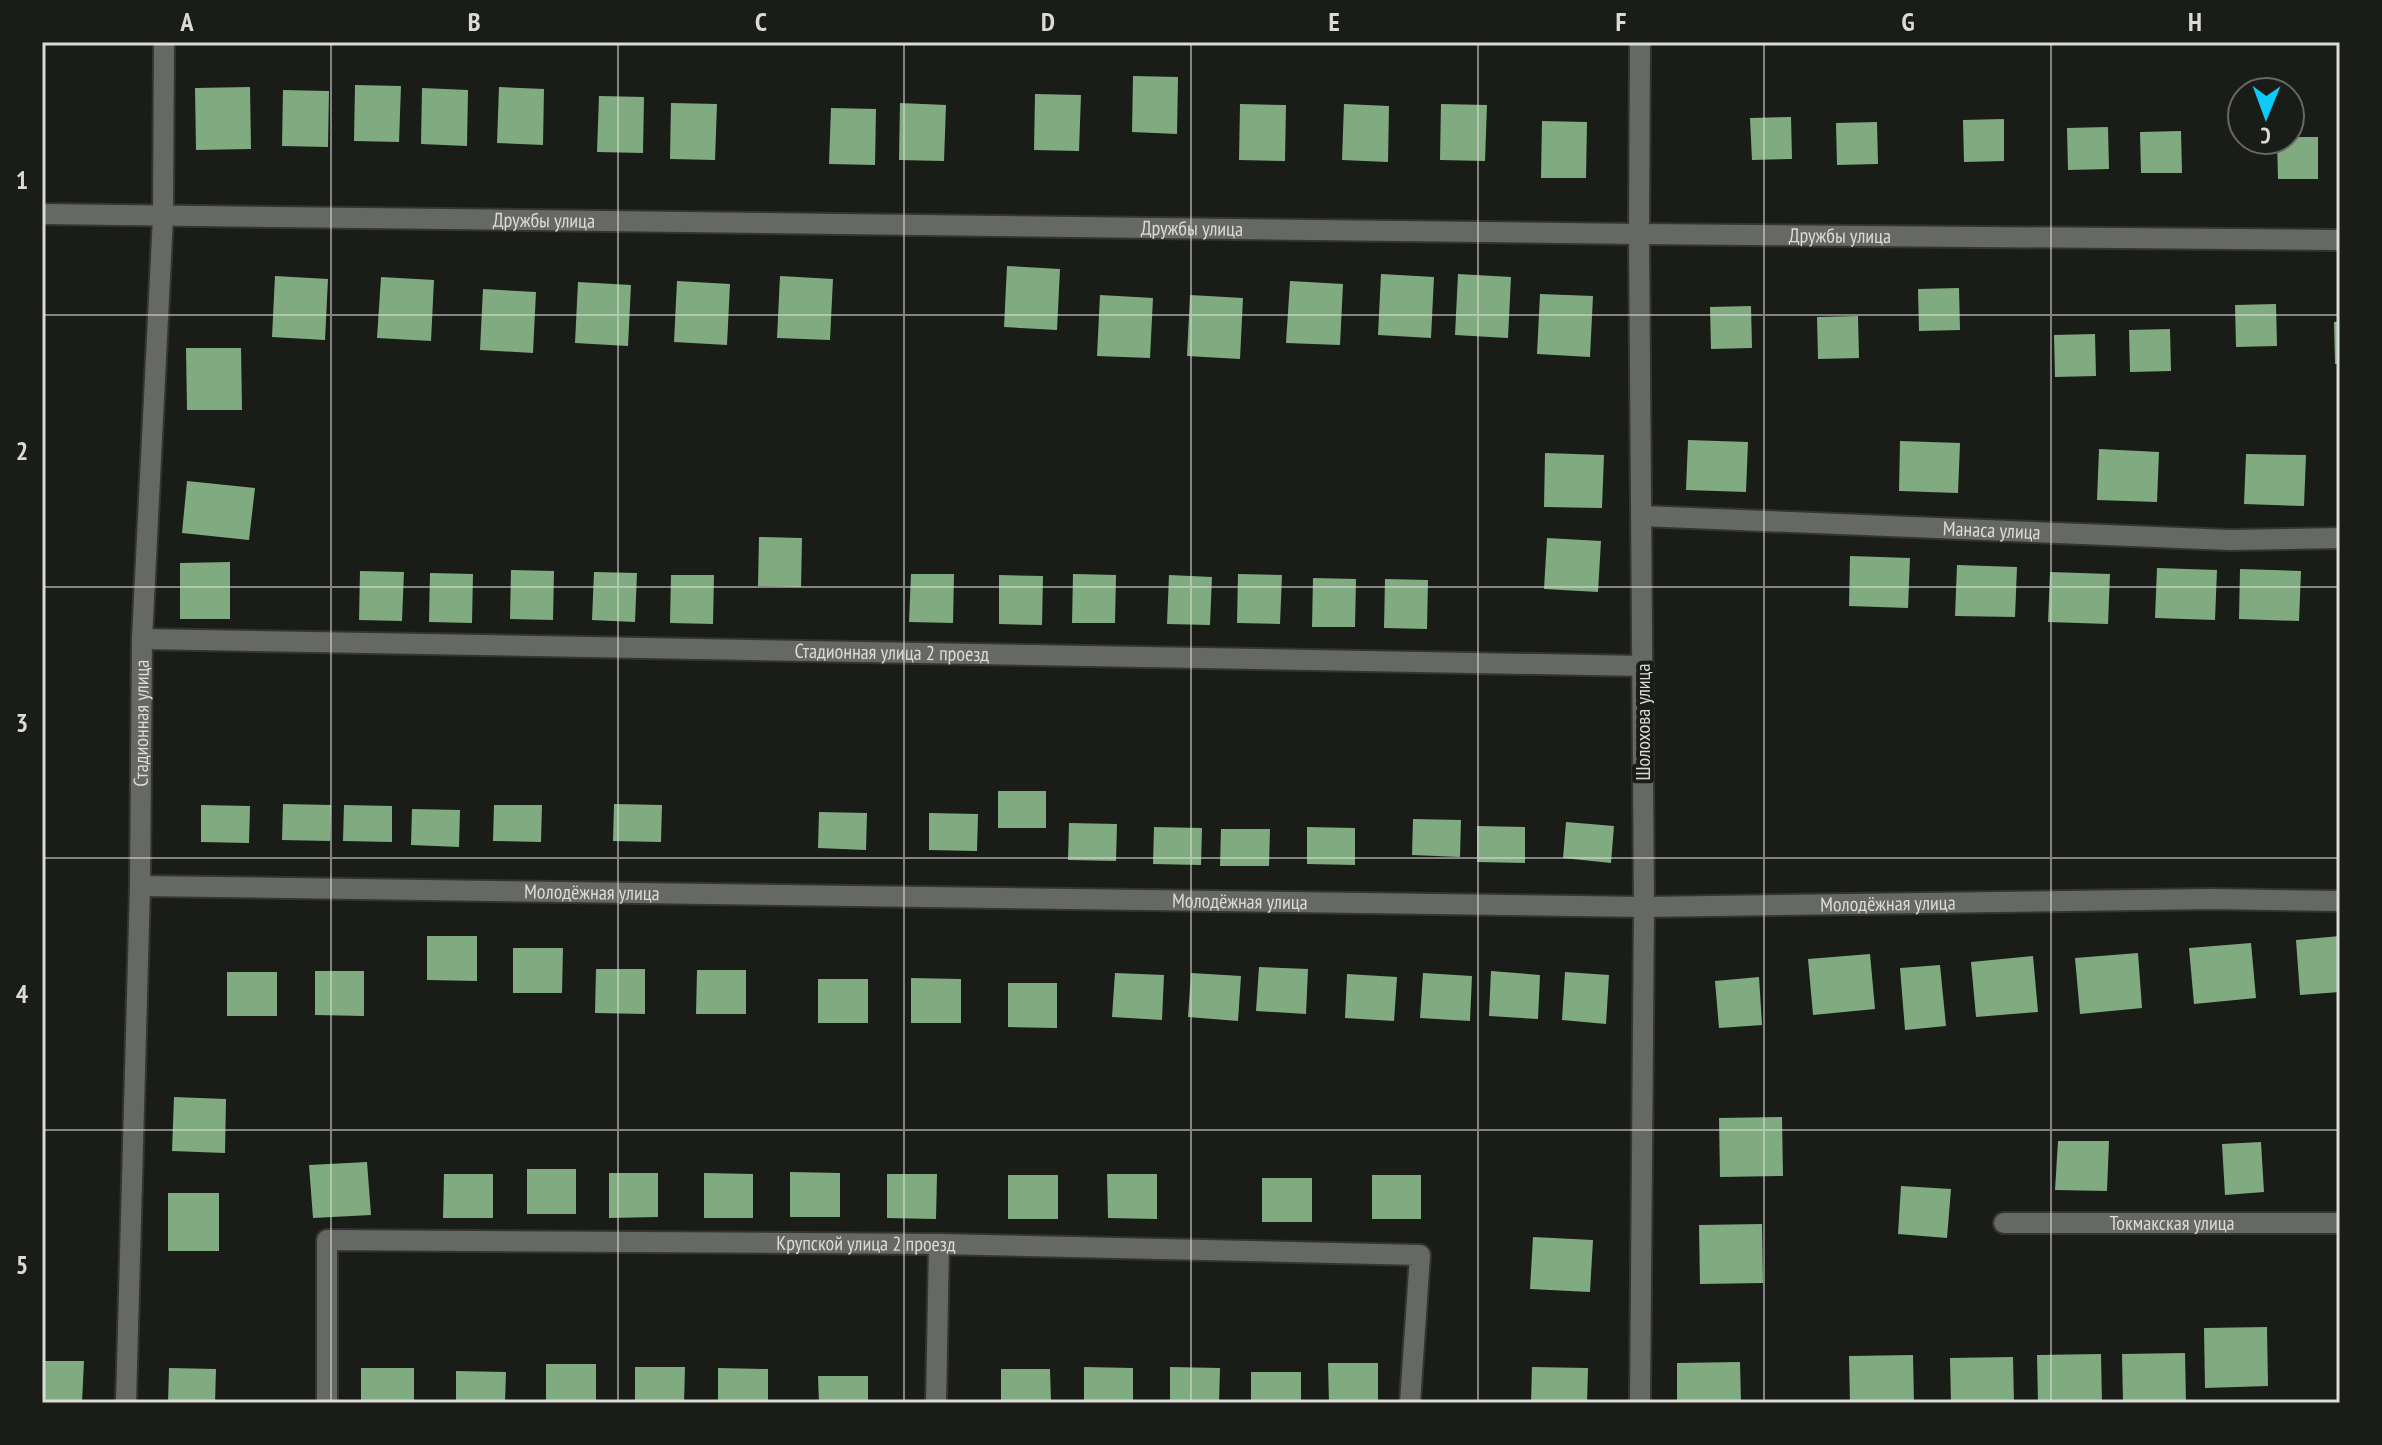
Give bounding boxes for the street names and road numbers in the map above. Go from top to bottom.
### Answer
street label: Дружбы улица [493,207,595,234]
street label: Дружбы улица [1141,215,1243,242]
street label: Дружбы улица [1789,222,1891,249]
street label: Манаса улица [1942,515,2041,545]
street label: Стадионная улица 2 проезд [794,638,990,667]
street label: Стадионная улица [128,660,155,787]
street label: Шолохова улица [1630,664,1656,780]
street label: Молодёжная улица [524,878,660,906]
street label: Молодёжная улица [1172,887,1308,915]
street label: Молодёжная улица [1820,890,1956,918]
street label: Токмакская улица [2109,1210,2235,1236]
street label: Крупской улица 2 проезд [776,1230,956,1257]

